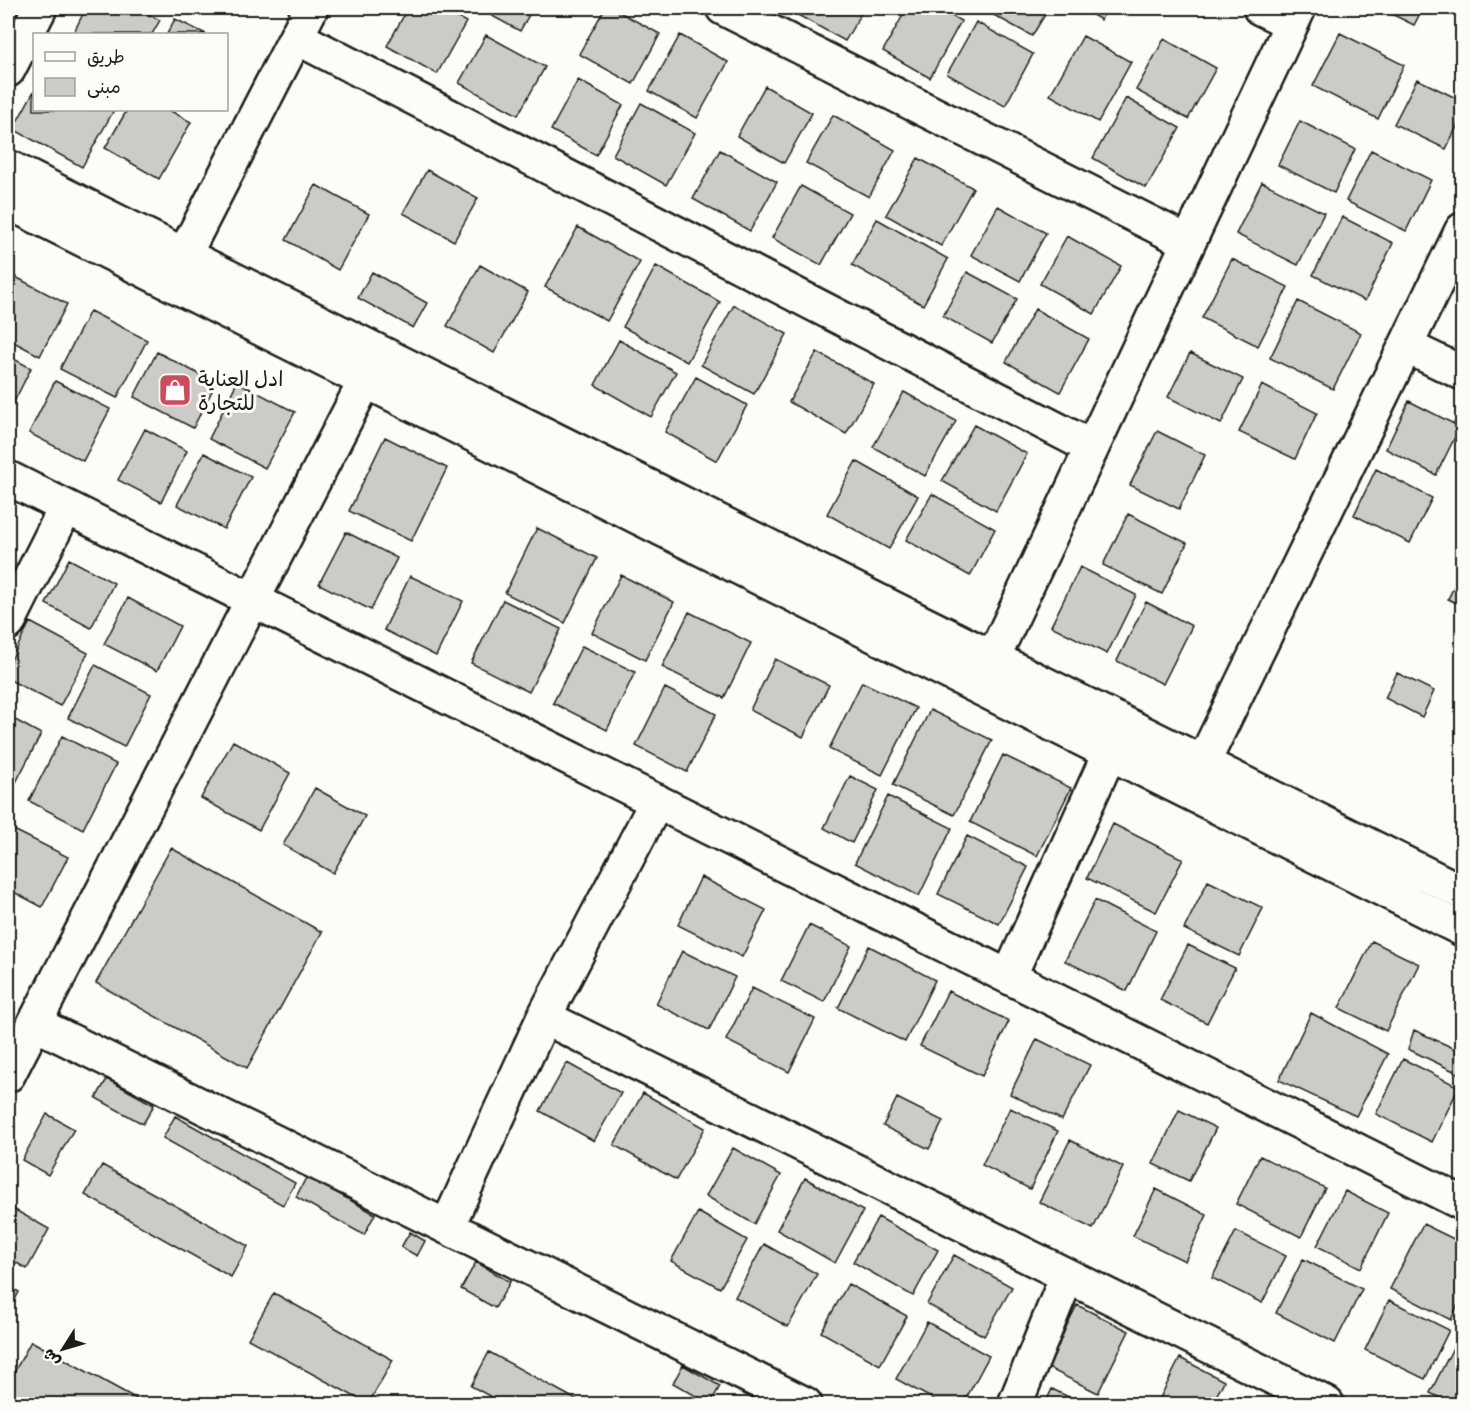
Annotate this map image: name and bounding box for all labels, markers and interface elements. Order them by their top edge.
legend [33,33,228,111]
text: طريق [87,46,125,68]
text: مبنى [87,76,121,98]
place label: ادل العناية للتجارة [198,366,283,415]
shop icon: ادل العناية للتجارة [157,372,193,408]
north arrow [33,1319,93,1379]
text: ش [39,1345,64,1370]

